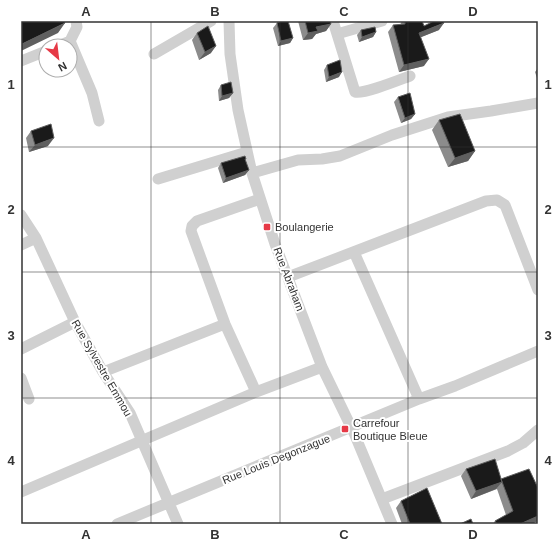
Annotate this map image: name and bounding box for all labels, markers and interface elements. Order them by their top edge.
text: A [81,4,91,19]
text: B [210,4,220,19]
text: C [339,4,349,19]
text: D [468,4,478,19]
north arrow [38,38,78,78]
text: N [56,60,69,74]
text: 1 [7,77,15,92]
text: 1 [544,77,552,92]
text: 2 [7,202,15,217]
text: 2 [544,202,552,217]
place label: Boulangerie [275,221,334,233]
marker: Boulangerie [262,222,272,232]
street label: Rue Abraham [271,245,307,313]
street label: Rue Sylvestre Emmou [69,318,135,418]
text: 3 [7,328,15,343]
text: 3 [544,328,552,343]
place label: Carrefour Boutique Bleue [353,417,428,442]
marker: Carrefour Boutique Bleue [340,424,350,434]
street label: Rue Louis Degonzague [220,432,332,486]
text: 4 [7,453,15,468]
text: 4 [544,453,552,468]
text: A [81,527,91,542]
text: B [210,527,220,542]
text: C [339,527,349,542]
text: D [468,527,478,542]

